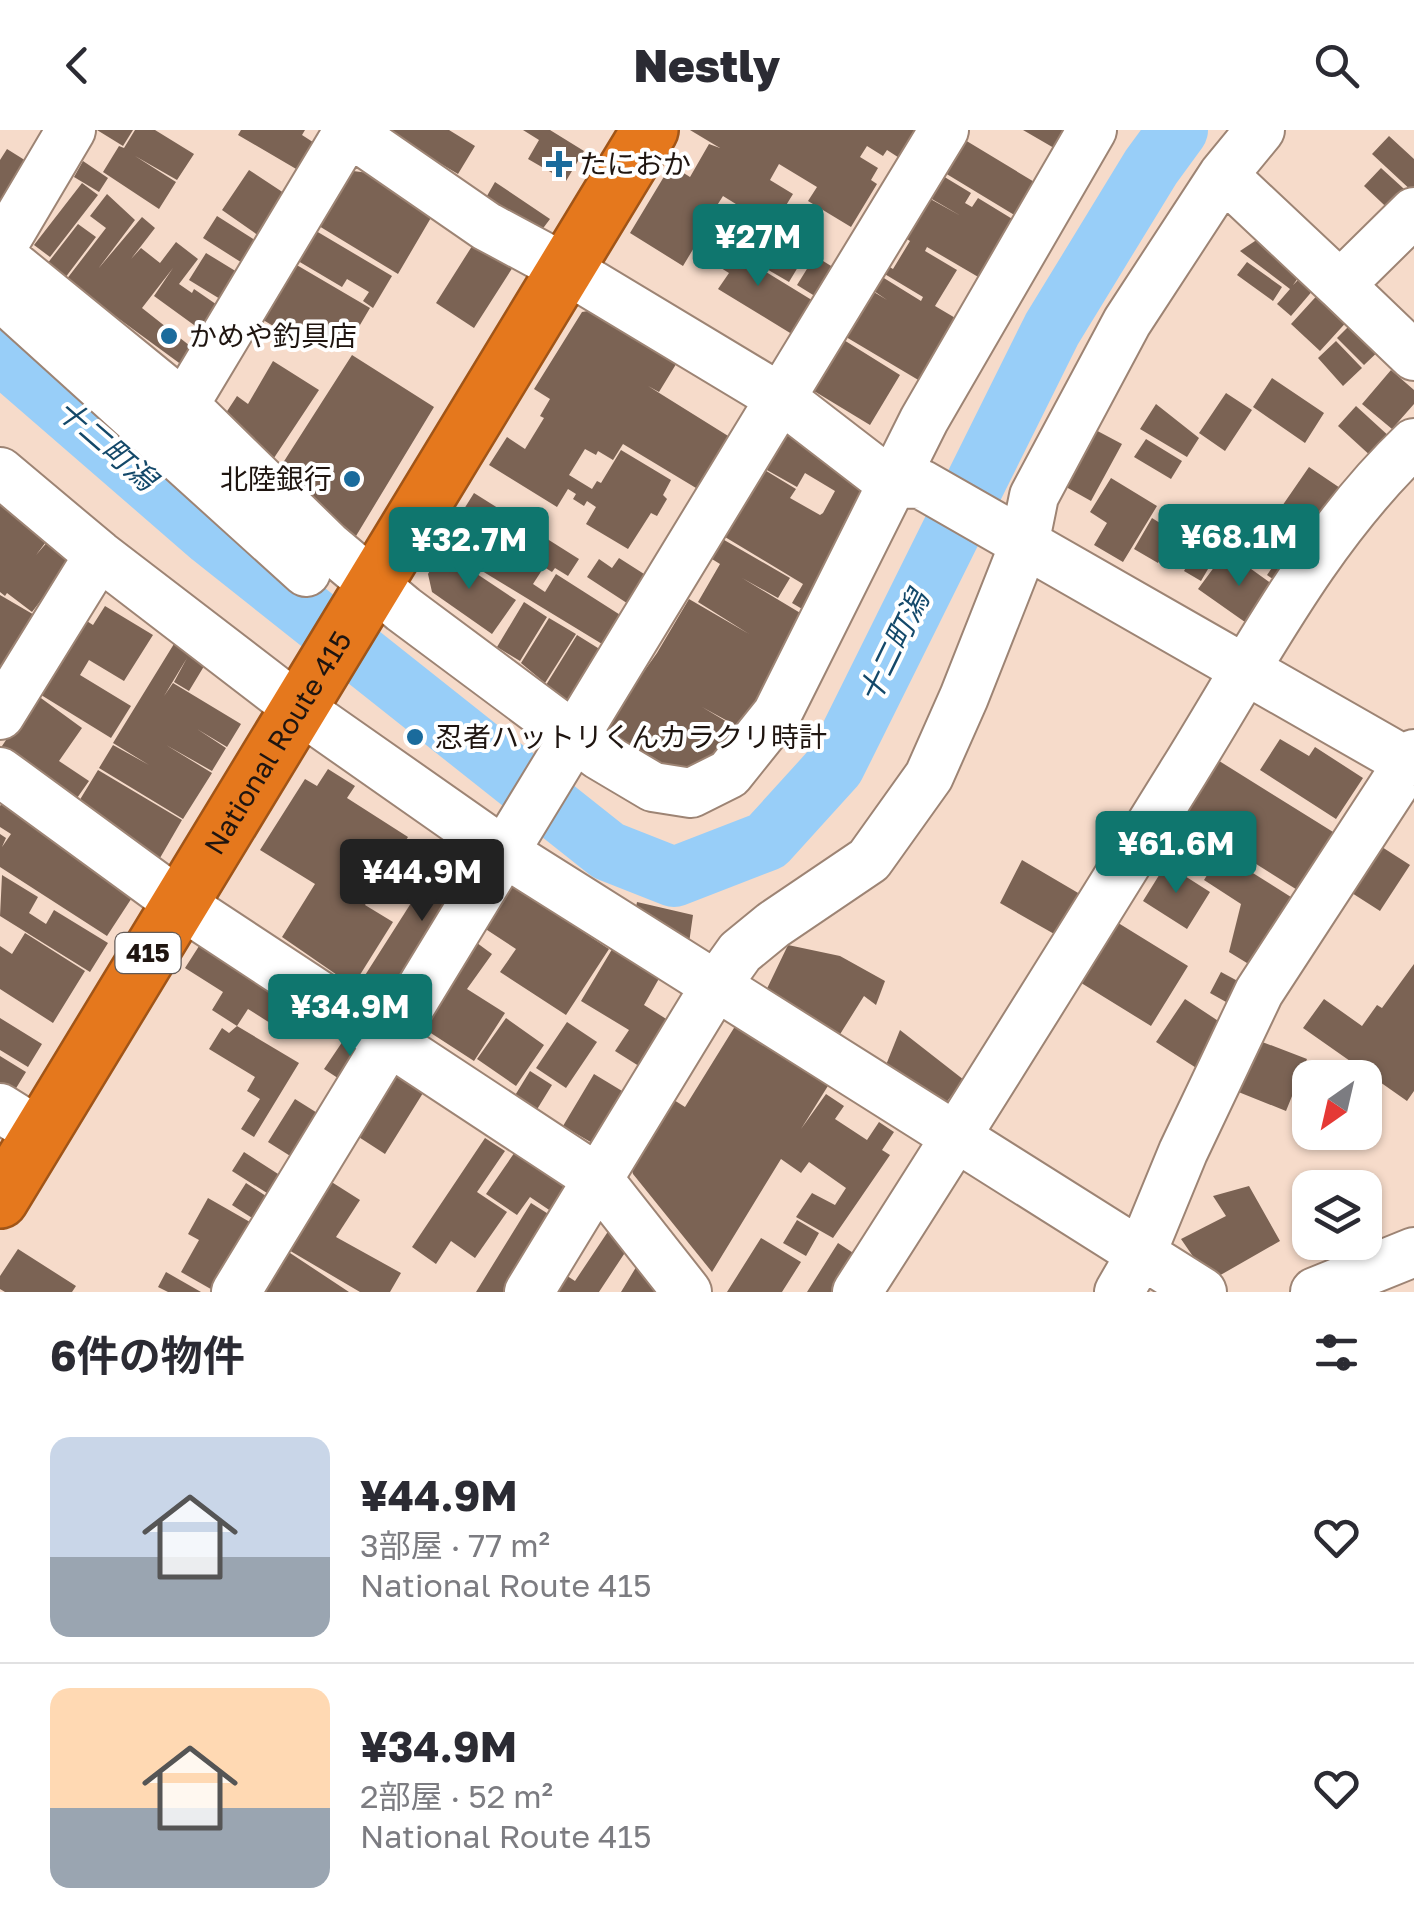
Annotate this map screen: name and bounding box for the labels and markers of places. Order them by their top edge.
place label: たにおか [579,147,691,180]
marker: たにおか [548,153,570,175]
pin: ¥27M [699,204,817,289]
place label: かめや釣具店 [189,319,357,352]
marker: かめや釣具店 [158,325,180,347]
place label: 北陸銀行 [220,462,332,495]
marker: 北陸銀行 [341,468,363,490]
pin: ¥68.1M [1158,504,1320,589]
pin: ¥32.7M [388,507,550,592]
place label: 忍者ハットリくんカラクリ時計 [435,720,827,753]
marker: 忍者ハットリくんカラクリ時計 [404,726,426,748]
pin: ¥61.6M [1095,811,1257,896]
pin: ¥44.9M [341,839,503,924]
pin: ¥34.9M [269,974,431,1059]

